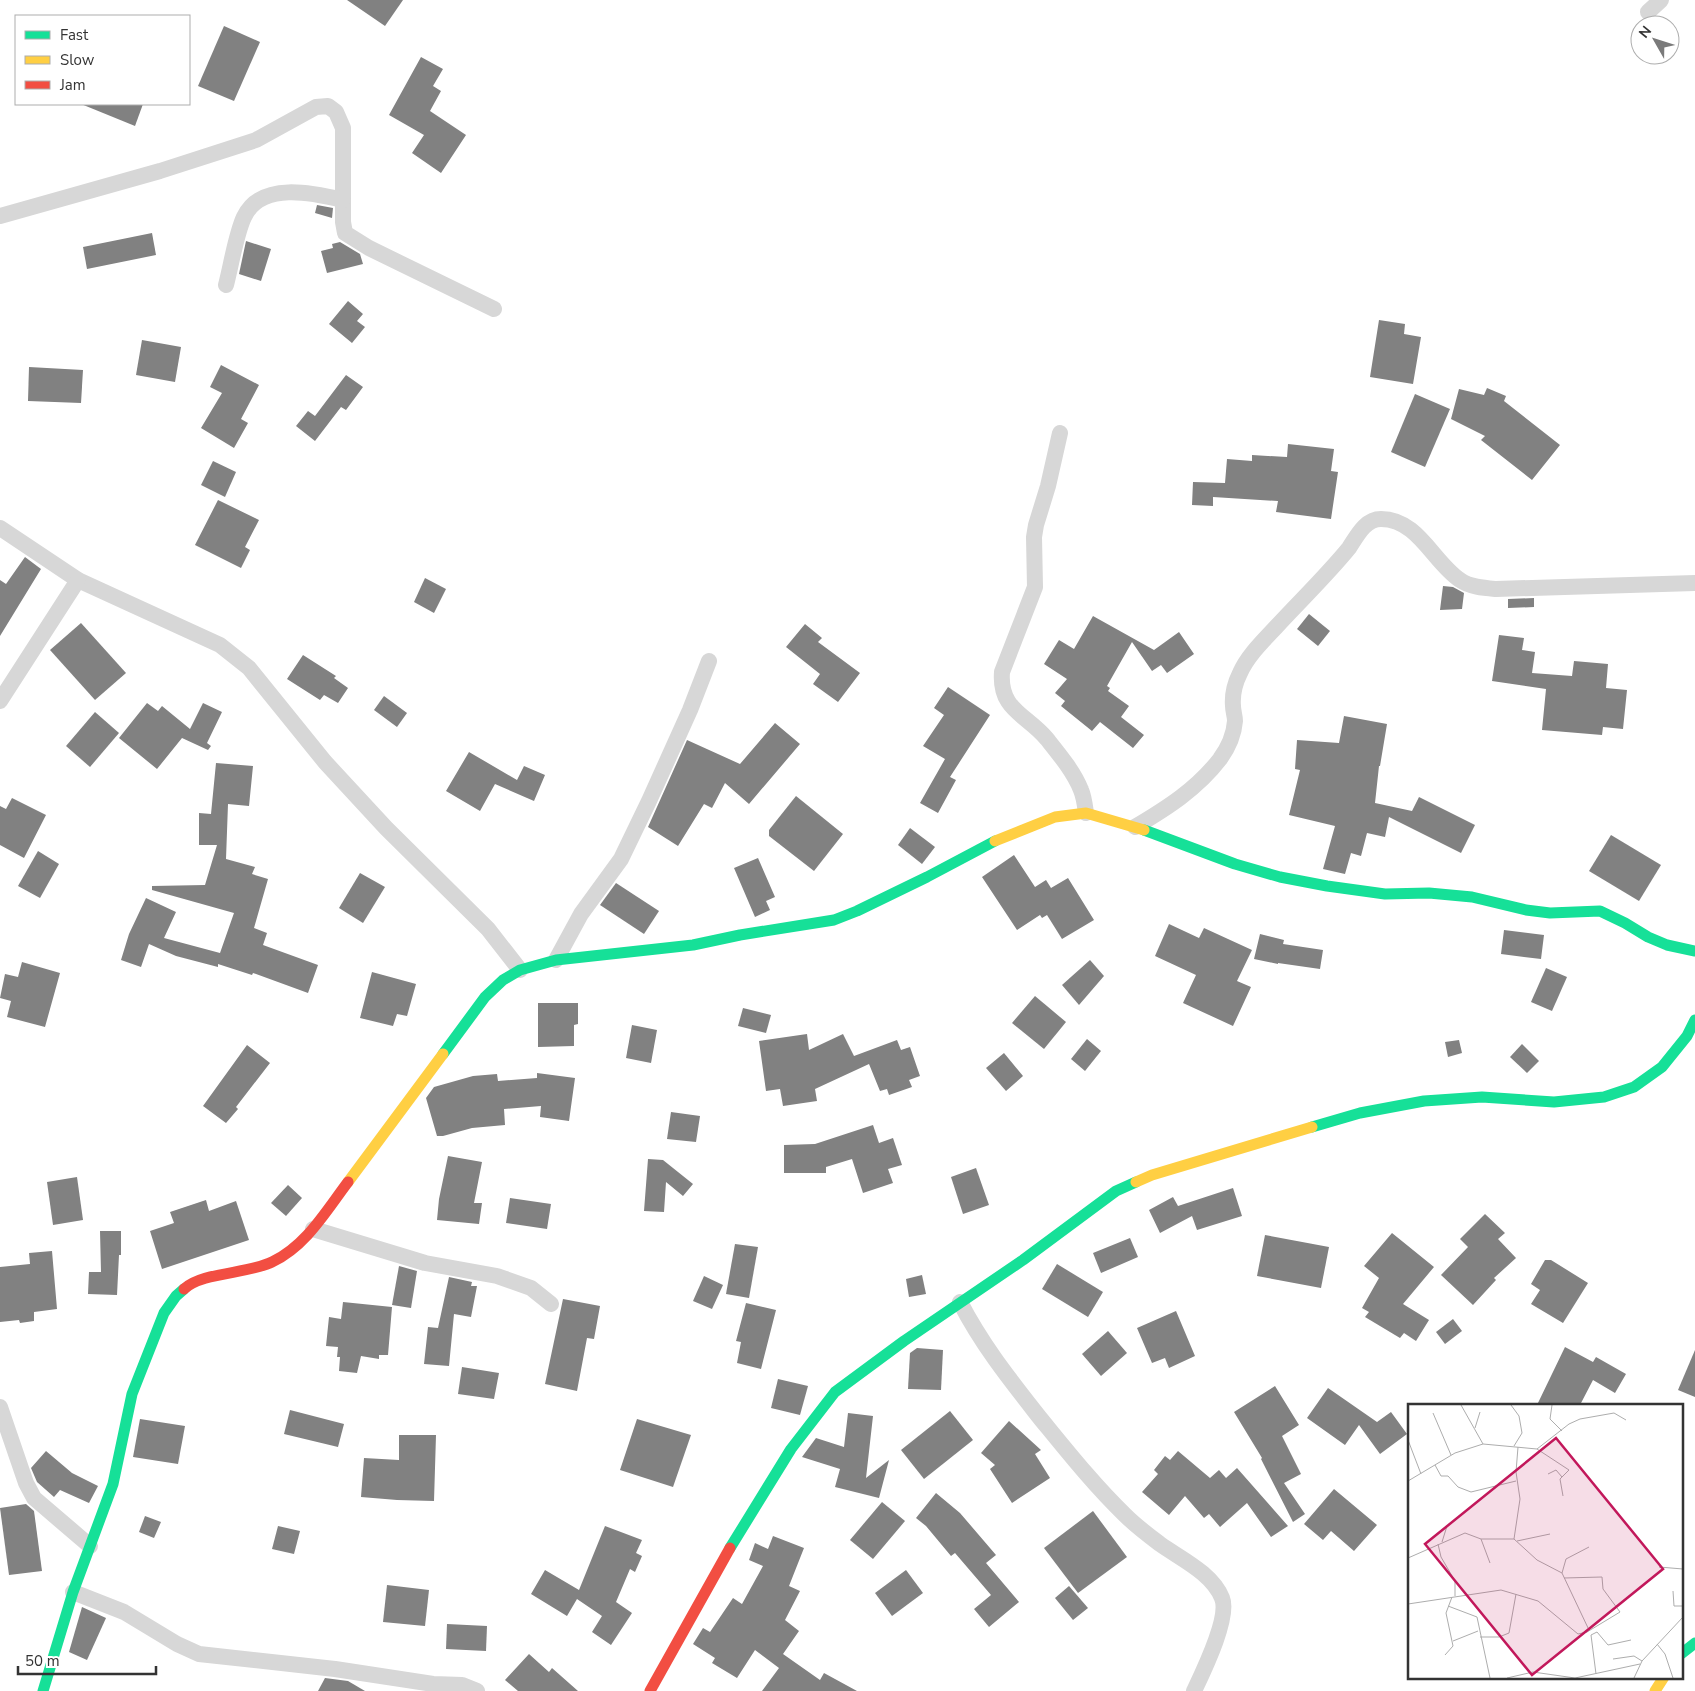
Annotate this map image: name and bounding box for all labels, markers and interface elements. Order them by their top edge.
legend [15,15,190,105]
north arrow [1630,15,1680,65]
text: N [1635,22,1656,42]
text: Fast [60,25,89,45]
text: Slow [60,50,95,70]
text: Jam [59,75,86,95]
inset map [1408,1404,1682,1678]
scale bar [18,1644,155,1676]
text: 50 m [25,1651,60,1671]

